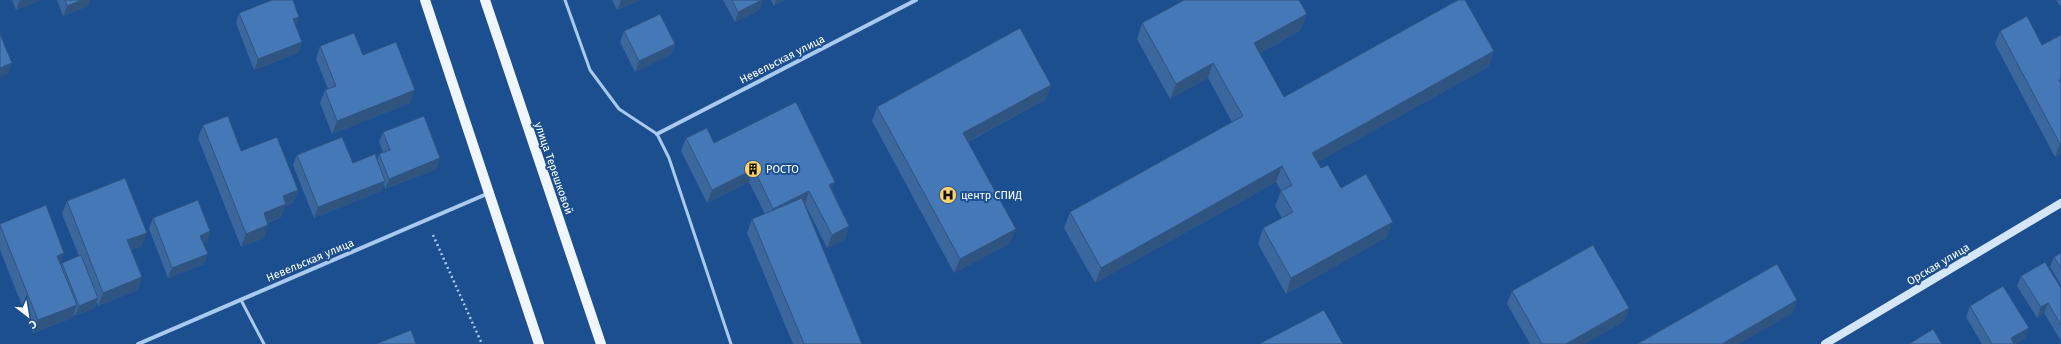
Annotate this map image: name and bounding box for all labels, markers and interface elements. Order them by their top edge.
street label: Невельская улица [737,32,827,87]
street label: улица Терешковой [532,120,575,216]
building icon: РОСТО [743,159,763,179]
place label: РОСТО [766,163,799,176]
hospital icon: центр СПИД [938,185,958,205]
place label: центр СПИД [961,189,1022,202]
street label: Невельская улица [264,236,356,285]
street label: Орская улица [1905,241,1972,288]
north arrow [8,296,48,336]
text: С [26,317,39,332]

